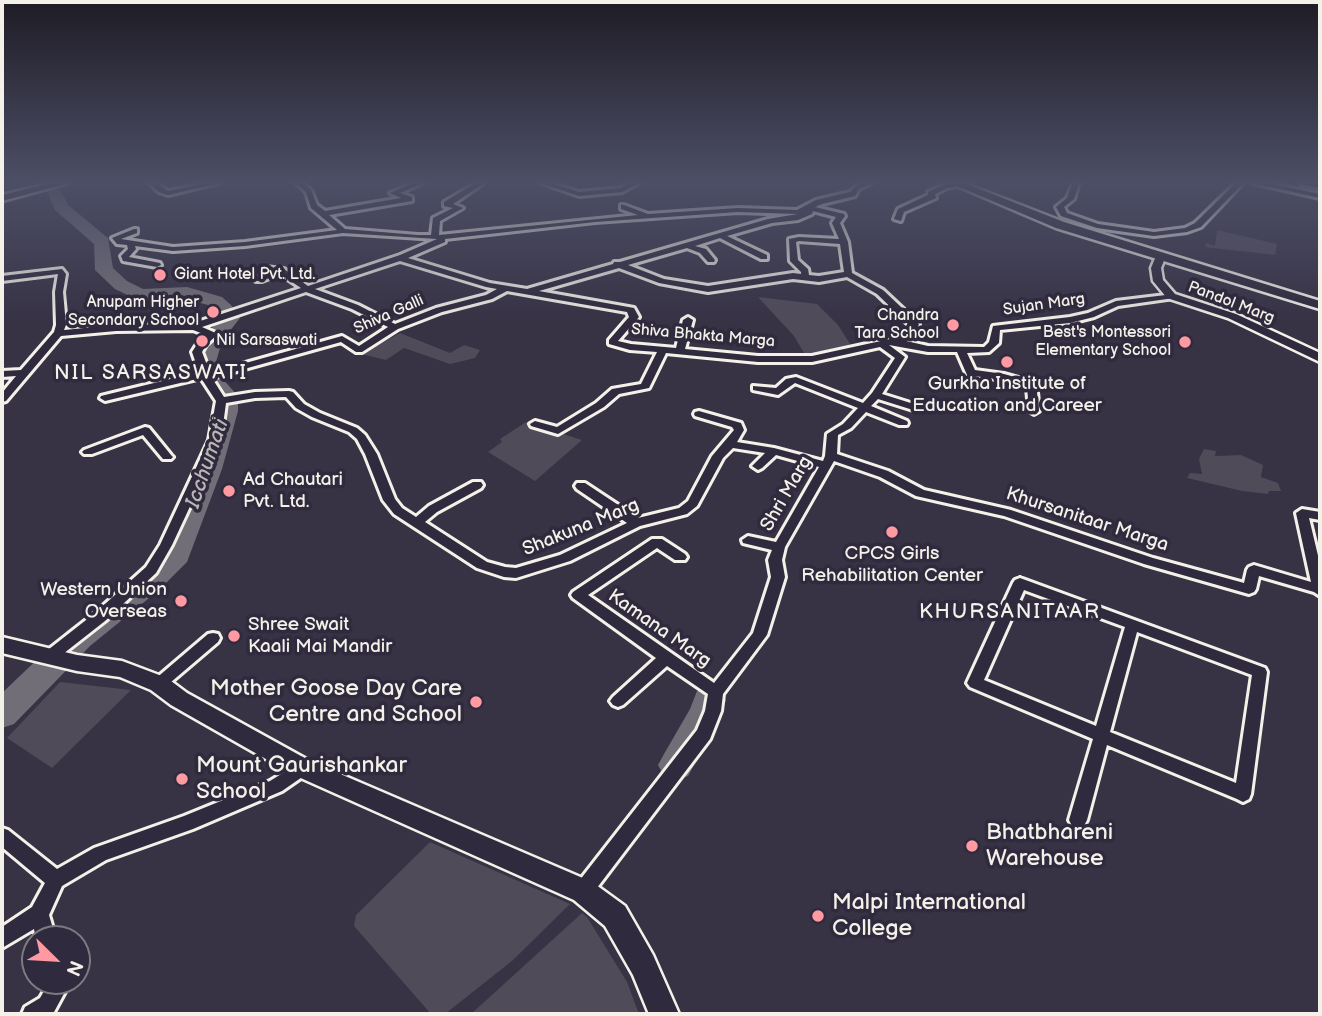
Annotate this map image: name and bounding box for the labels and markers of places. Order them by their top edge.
place label: Giant Hotel Pvt. Ltd. [174,265,315,285]
marker: Giant Hotel Pvt. Ltd. [152,267,168,283]
place label: Anupam Higher Secondary School [68,293,199,331]
marker: Anupam Higher Secondary School [205,304,221,320]
place label: Chandra Tara School [854,306,939,344]
marker: Chandra Tara School [945,317,961,333]
place label: Best's Montessori Elementary School [1035,323,1171,361]
place label: Nil Sarsaswati [216,331,317,351]
marker: Nil Sarsaswati [194,333,210,349]
marker: Best's Montessori Elementary School [1177,334,1193,350]
marker: Gurkha Institute of Education and Career [999,354,1015,370]
place label: Gurkha Institute of Education and Career [912,373,1102,417]
place label: Ad Chautari Pvt. Ltd. [243,469,343,513]
marker: Ad Chautari Pvt. Ltd. [221,483,237,499]
marker: CPCS Girls Rehabilitation Center [884,524,900,540]
place label: CPCS Girls Rehabilitation Center [801,543,983,587]
place label: Western Union Overseas [40,579,167,623]
marker: Western Union Overseas [173,593,189,609]
place label: Shree Swait Kaali Mai Mandir [248,614,392,658]
marker: Shree Swait Kaali Mai Mandir [226,628,242,644]
place label: Mother Goose Day Care Centre and School [210,675,462,729]
marker: Mother Goose Day Care Centre and School [468,694,484,710]
place label: Mount Gaurishankar School [196,752,407,806]
marker: Mount Gaurishankar School [174,771,190,787]
place label: Bhatbhareni Warehouse [986,819,1113,873]
marker: Bhatbhareni Warehouse [964,838,980,854]
place label: Malpi International College [832,889,1026,943]
marker: Malpi International College [810,908,826,924]

